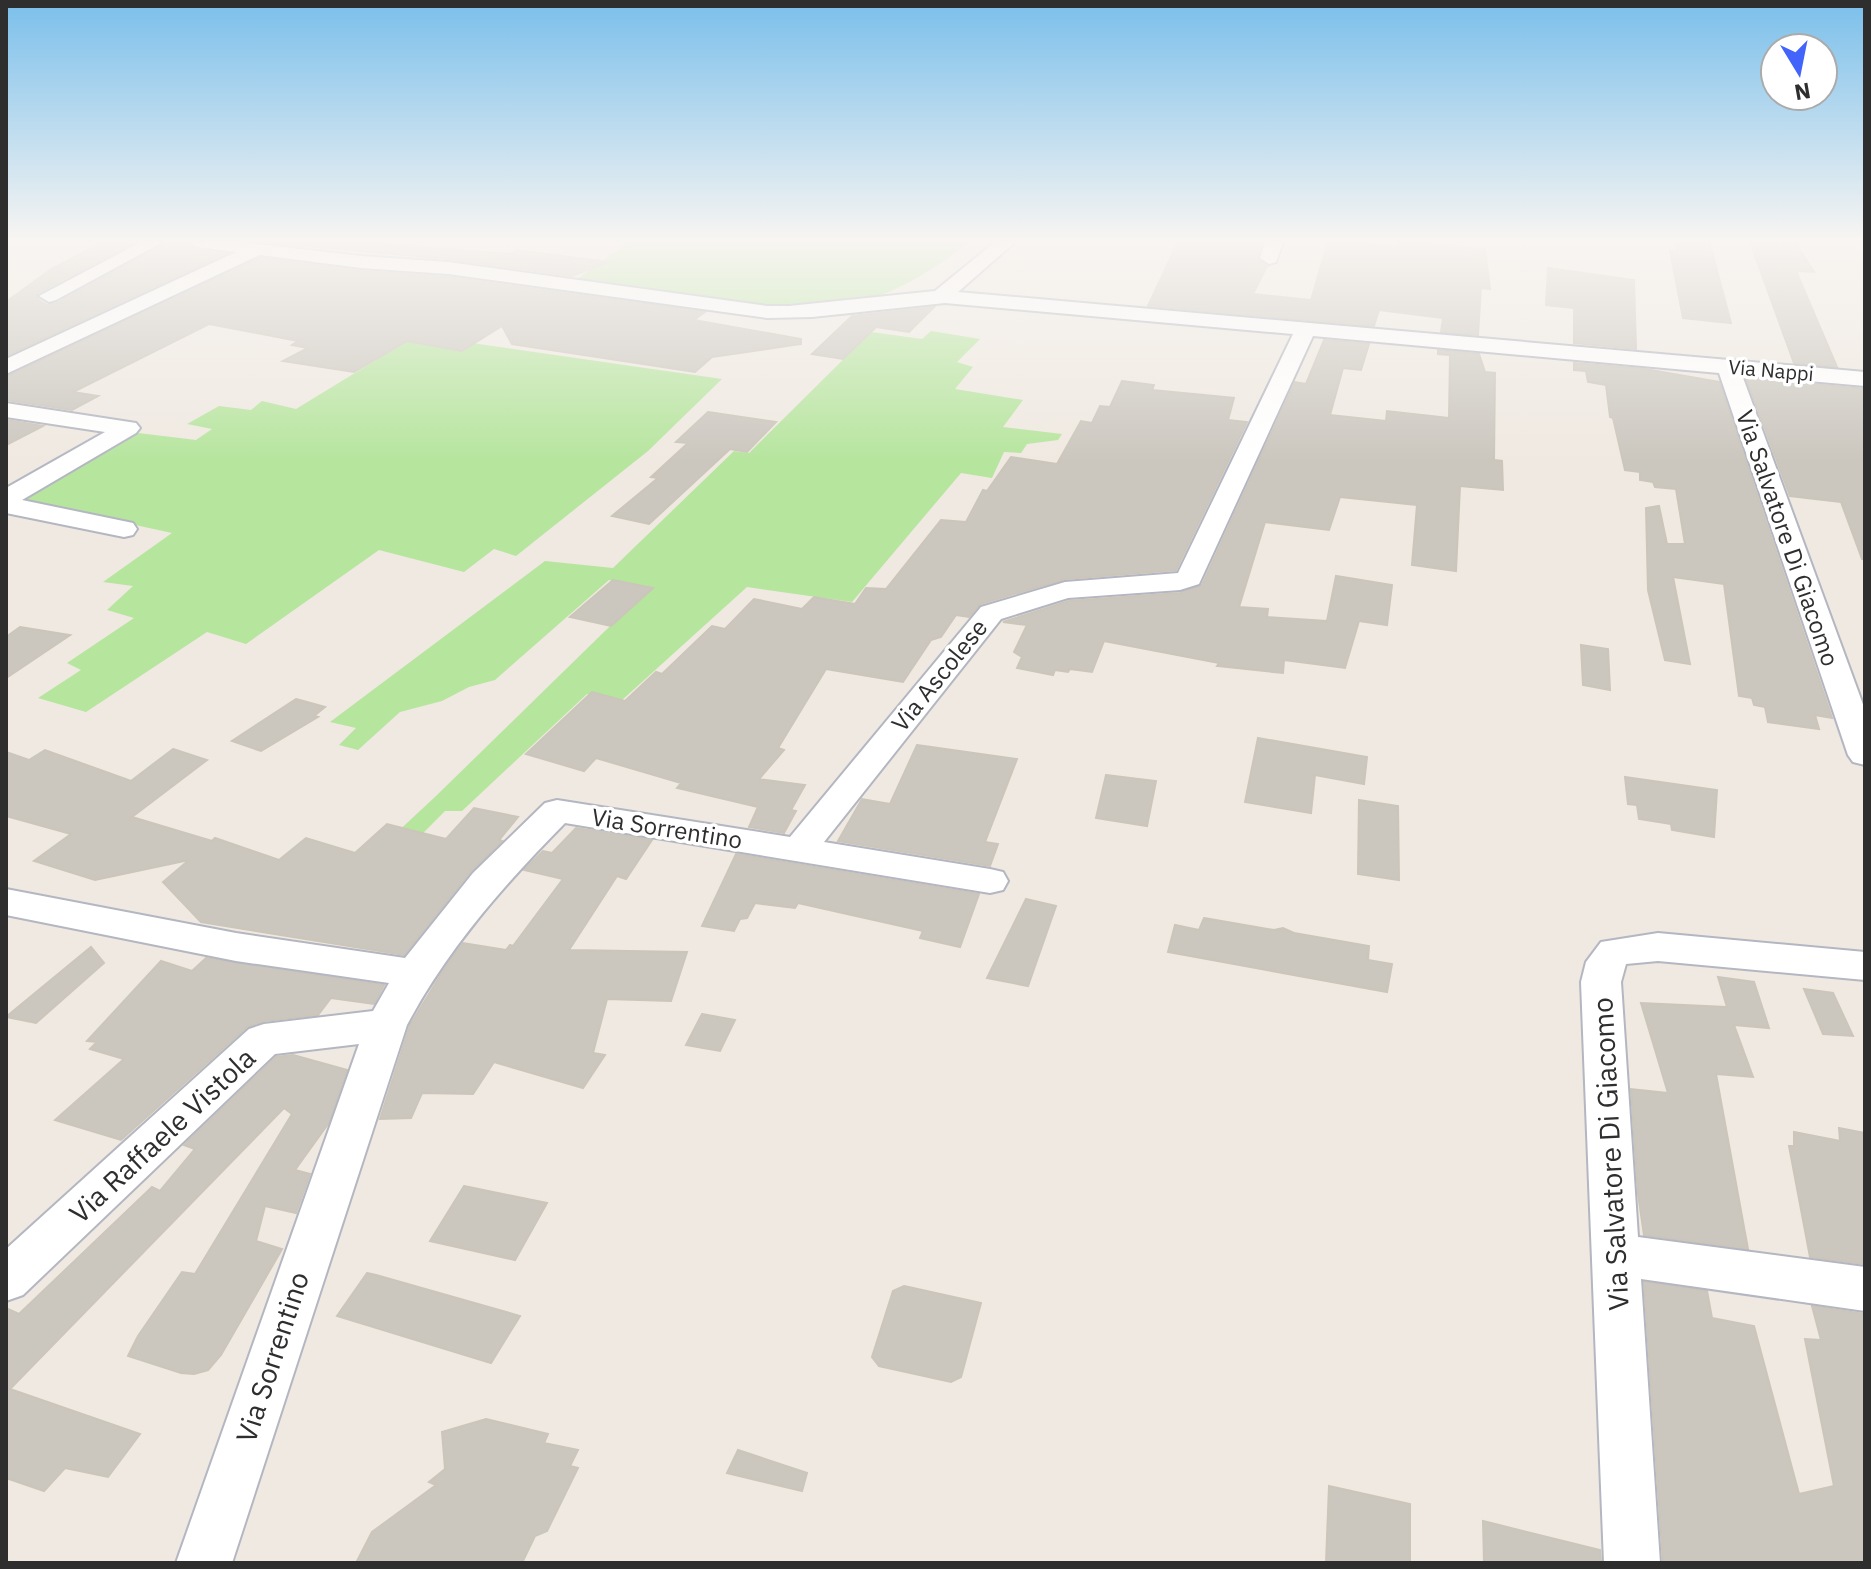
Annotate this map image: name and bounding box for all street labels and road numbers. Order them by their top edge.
street label: Via Nappi [1727,353,1815,387]
street label: Via Salvatore Di Giacomo [1729,406,1847,670]
street label: Via Ascolese [884,612,994,738]
street label: Via Sorrentino [589,800,745,856]
street label: Via Salvatore Di Giacomo [1583,996,1637,1312]
street label: Via Raffaele Vistola [61,1039,263,1231]
street label: Via Sorrentino [227,1267,317,1447]

